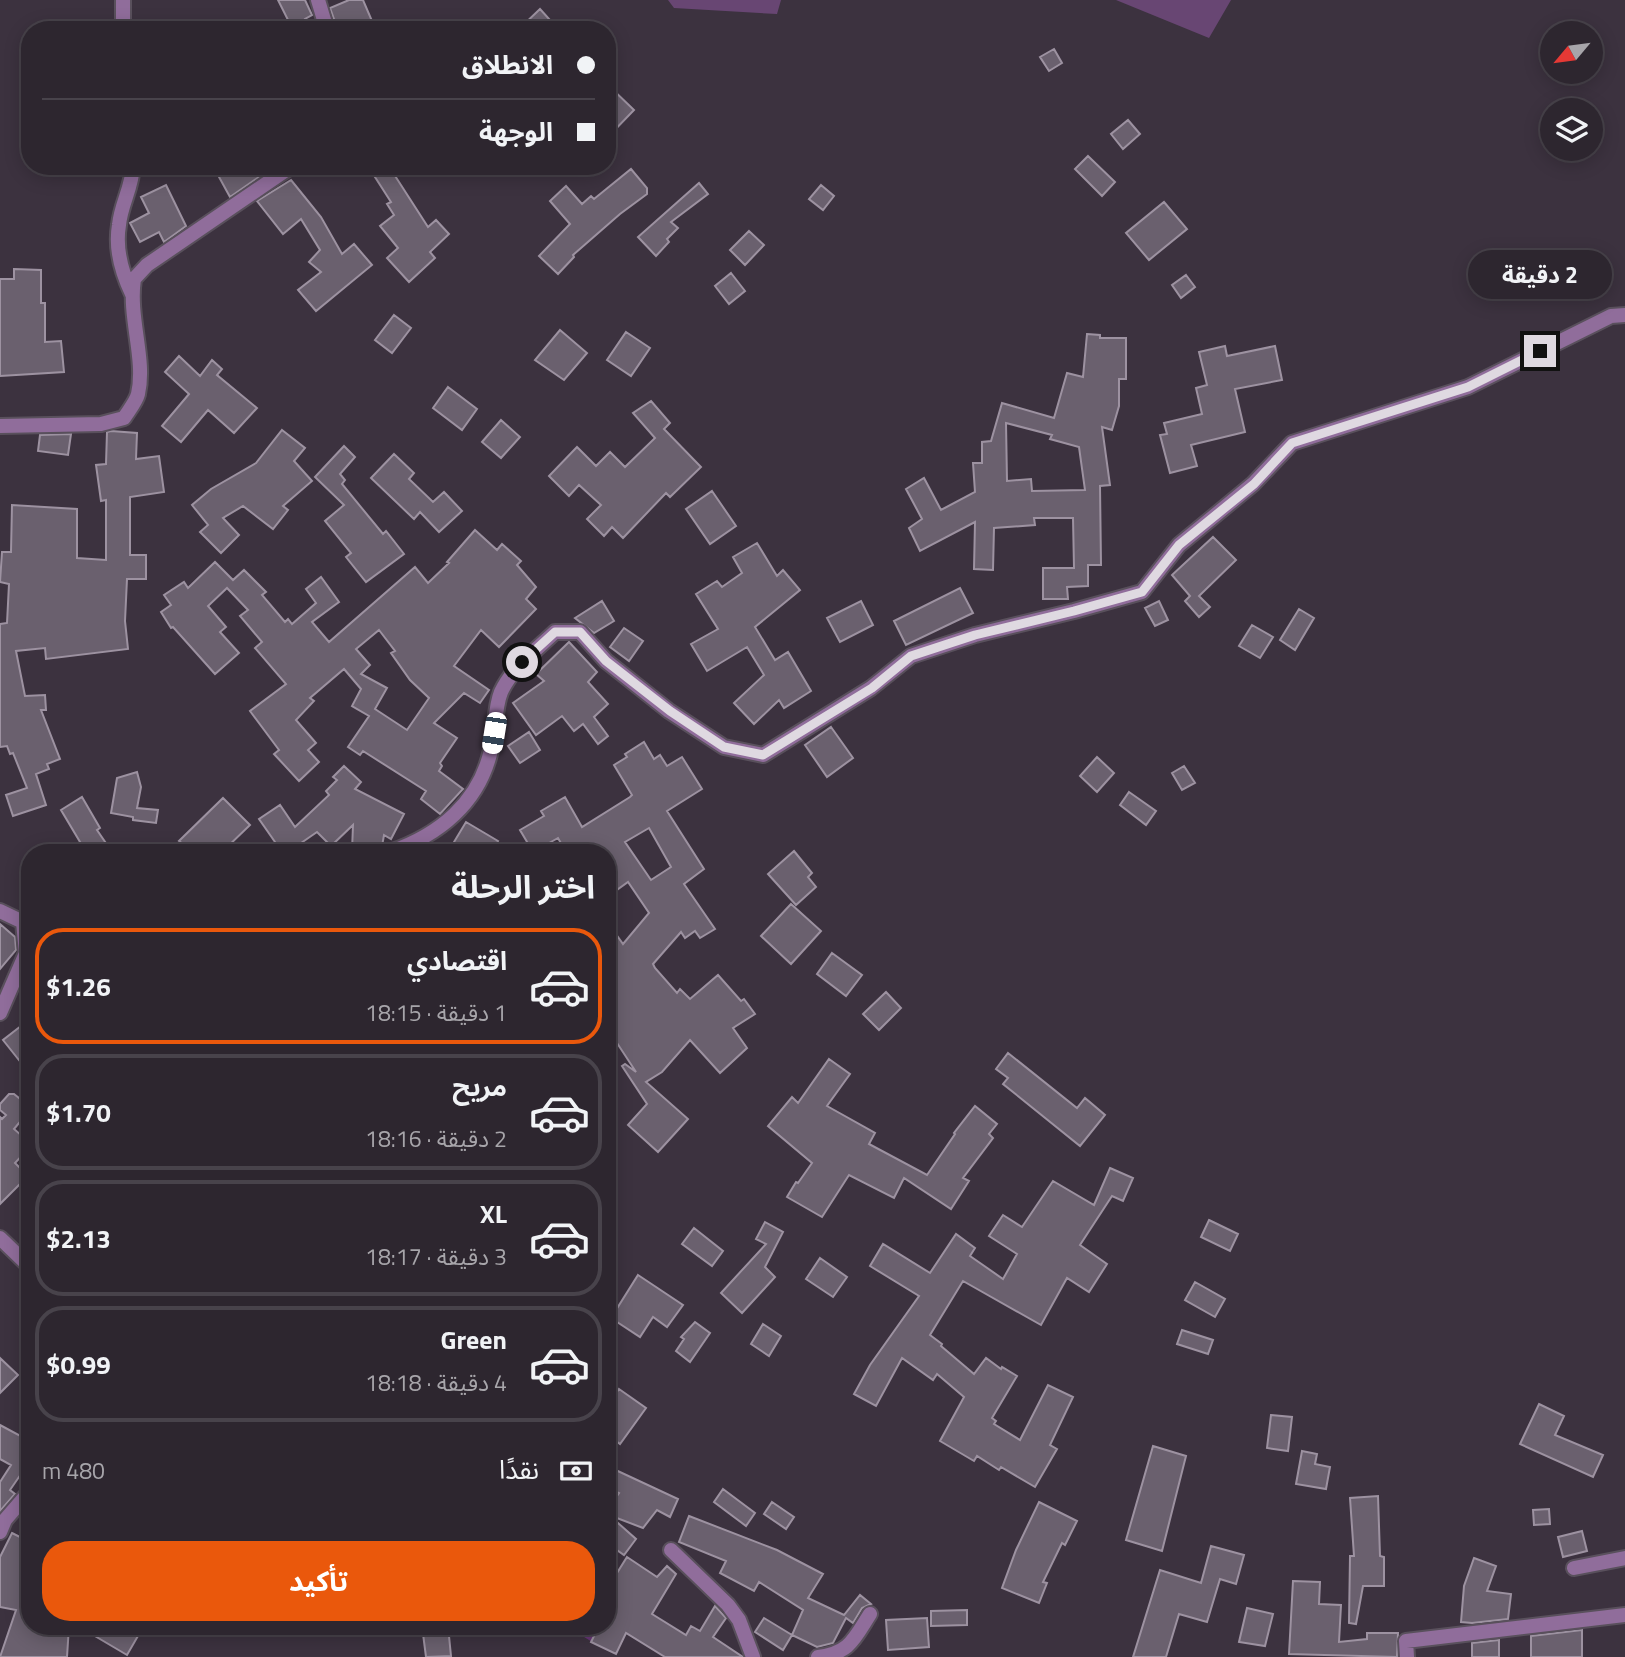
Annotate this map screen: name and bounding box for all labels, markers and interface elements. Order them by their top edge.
north arrow [1540,21,1603,84]
map controls [1540,21,1603,161]
text: الانطلاق [462,45,553,84]
button: layers [1540,98,1603,161]
text: الوجهة [479,112,553,151]
callout: 2 دقيقة [1468,250,1612,298]
text: 2 دقيقة [1502,257,1578,292]
route end [1524,335,1556,367]
route start [506,646,538,678]
car [481,711,508,755]
text: اختر الرحلة [451,862,595,910]
text: اقتصادي [407,941,507,980]
icon: car [528,955,591,1018]
text: $1.26 [46,967,111,1006]
text: 1 دقيقة · 18:15 [365,995,507,1030]
text: مريح [452,1067,507,1106]
icon: car [528,1081,591,1144]
text: $1.70 [46,1093,111,1132]
text: 2 دقيقة · 18:16 [365,1121,507,1156]
text: XL [480,1194,507,1233]
icon: car [528,1207,591,1270]
text: $2.13 [46,1219,111,1258]
text: 3 دقيقة · 18:17 [365,1239,507,1274]
text: Green [441,1320,507,1359]
icon: car [528,1333,591,1396]
text: $0.99 [46,1345,111,1384]
text: 4 دقيقة · 18:18 [365,1365,507,1400]
text: نقدًا [499,1450,539,1489]
icon: cash [557,1452,595,1490]
text: 480 m [42,1453,105,1488]
button: تأكيد [42,1541,595,1621]

